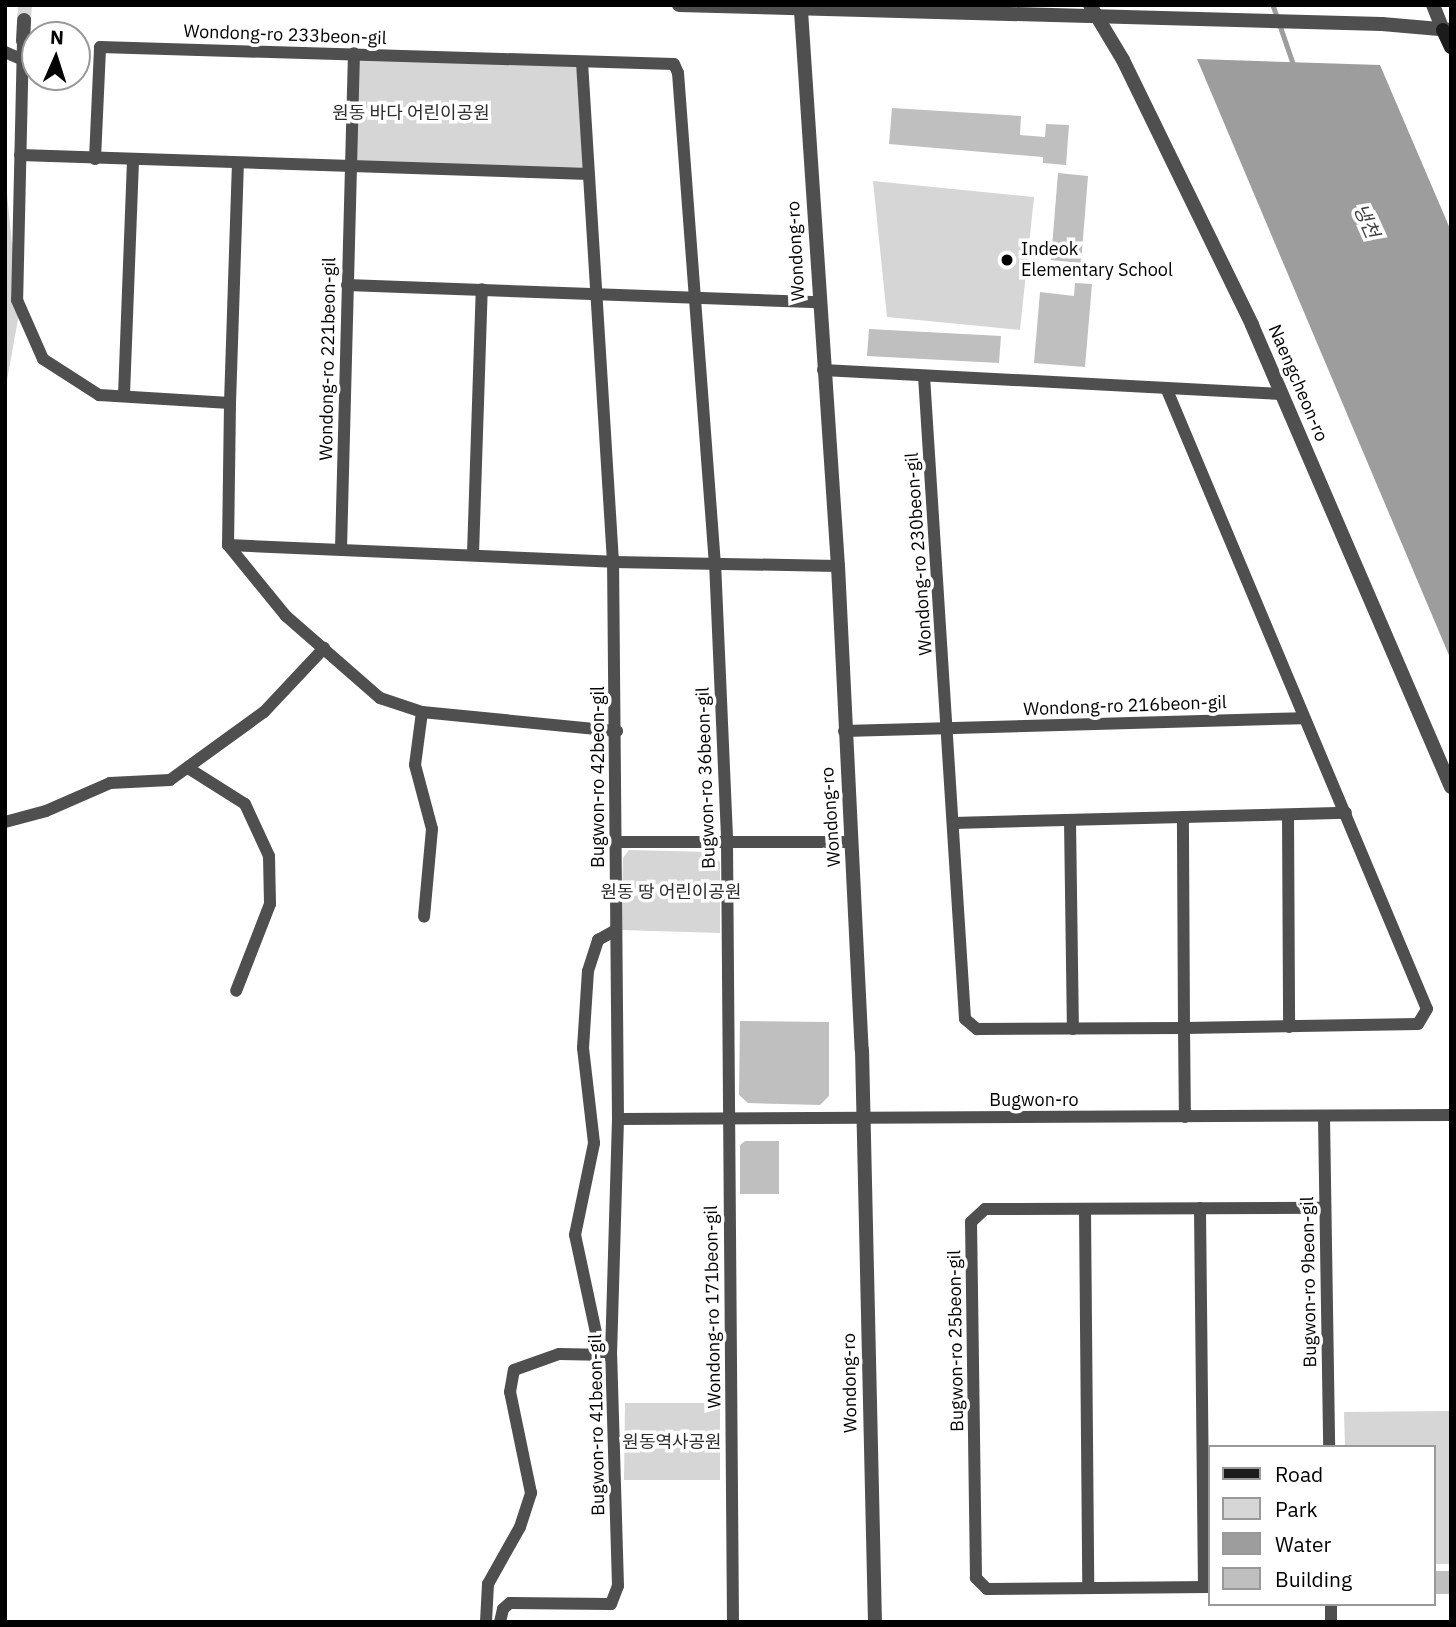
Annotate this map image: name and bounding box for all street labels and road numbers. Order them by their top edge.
street label: Wondong-ro 233beon-gil [183,21,387,49]
street label: Wondong-ro [783,200,809,302]
street label: Wondong-ro 221beon-gil [315,257,341,461]
street label: Naengcheon-ro [1264,321,1332,445]
street label: Wondong-ro 230beon-gil [901,452,937,656]
street label: Bugwon-ro 42beon-gil [587,686,609,868]
street label: Bugwon-ro 36beon-gil [692,687,720,869]
street label: Wondong-ro 216beon-gil [1023,692,1227,720]
street label: Wondong-ro [817,766,845,868]
street label: Bugwon-ro [989,1089,1079,1111]
street label: Bugwon-ro 9beon-gil [1297,1196,1321,1368]
street label: Wondong-ro 171beon-gil [700,1205,726,1409]
street label: Bugwon-ro 25beon-gil [944,1250,968,1432]
street label: Wondong-ro [838,1333,862,1433]
street label: Bugwon-ro 41beon-gil [585,1334,609,1516]

